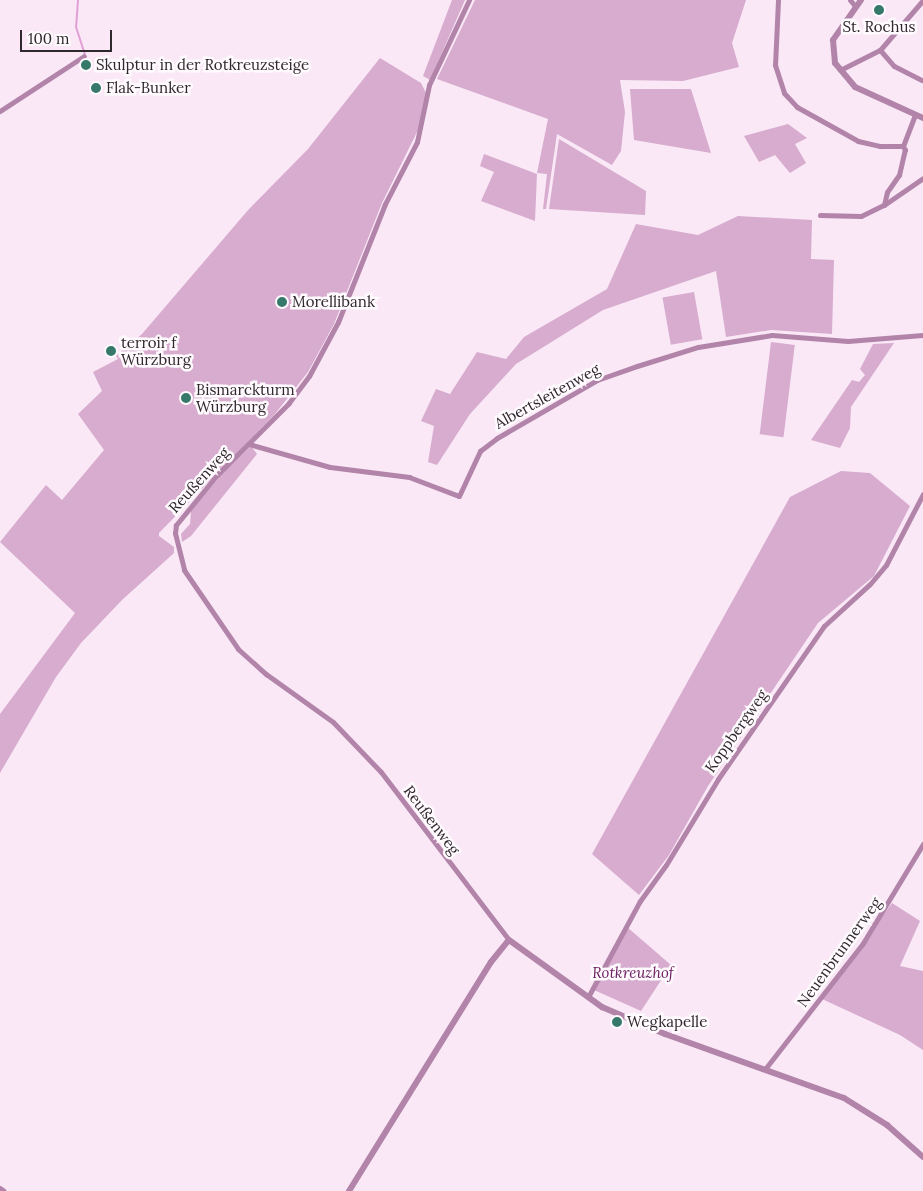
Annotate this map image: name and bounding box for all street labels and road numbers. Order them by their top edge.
street label: Albertsleitenweg [491,360,603,432]
street label: Reußenweg [165,444,233,516]
street label: Koppbergweg [701,686,771,776]
street label: Reußenweg [400,782,464,858]
street label: Neuenbrunnerweg [793,894,885,1010]

